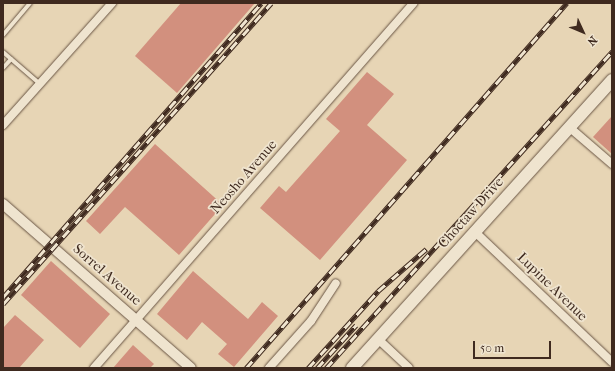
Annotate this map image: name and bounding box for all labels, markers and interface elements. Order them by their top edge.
north arrow [563,12,603,52]
text: N [584,33,600,48]
street label: Neosho Avenue [207,137,281,217]
street label: Choctaw Drive [435,174,507,252]
street label: Sorrel Avenue [69,241,145,309]
street label: Lupine Avenue [513,249,591,325]
scale bar [475,333,553,359]
text: 50 m [480,341,504,355]

